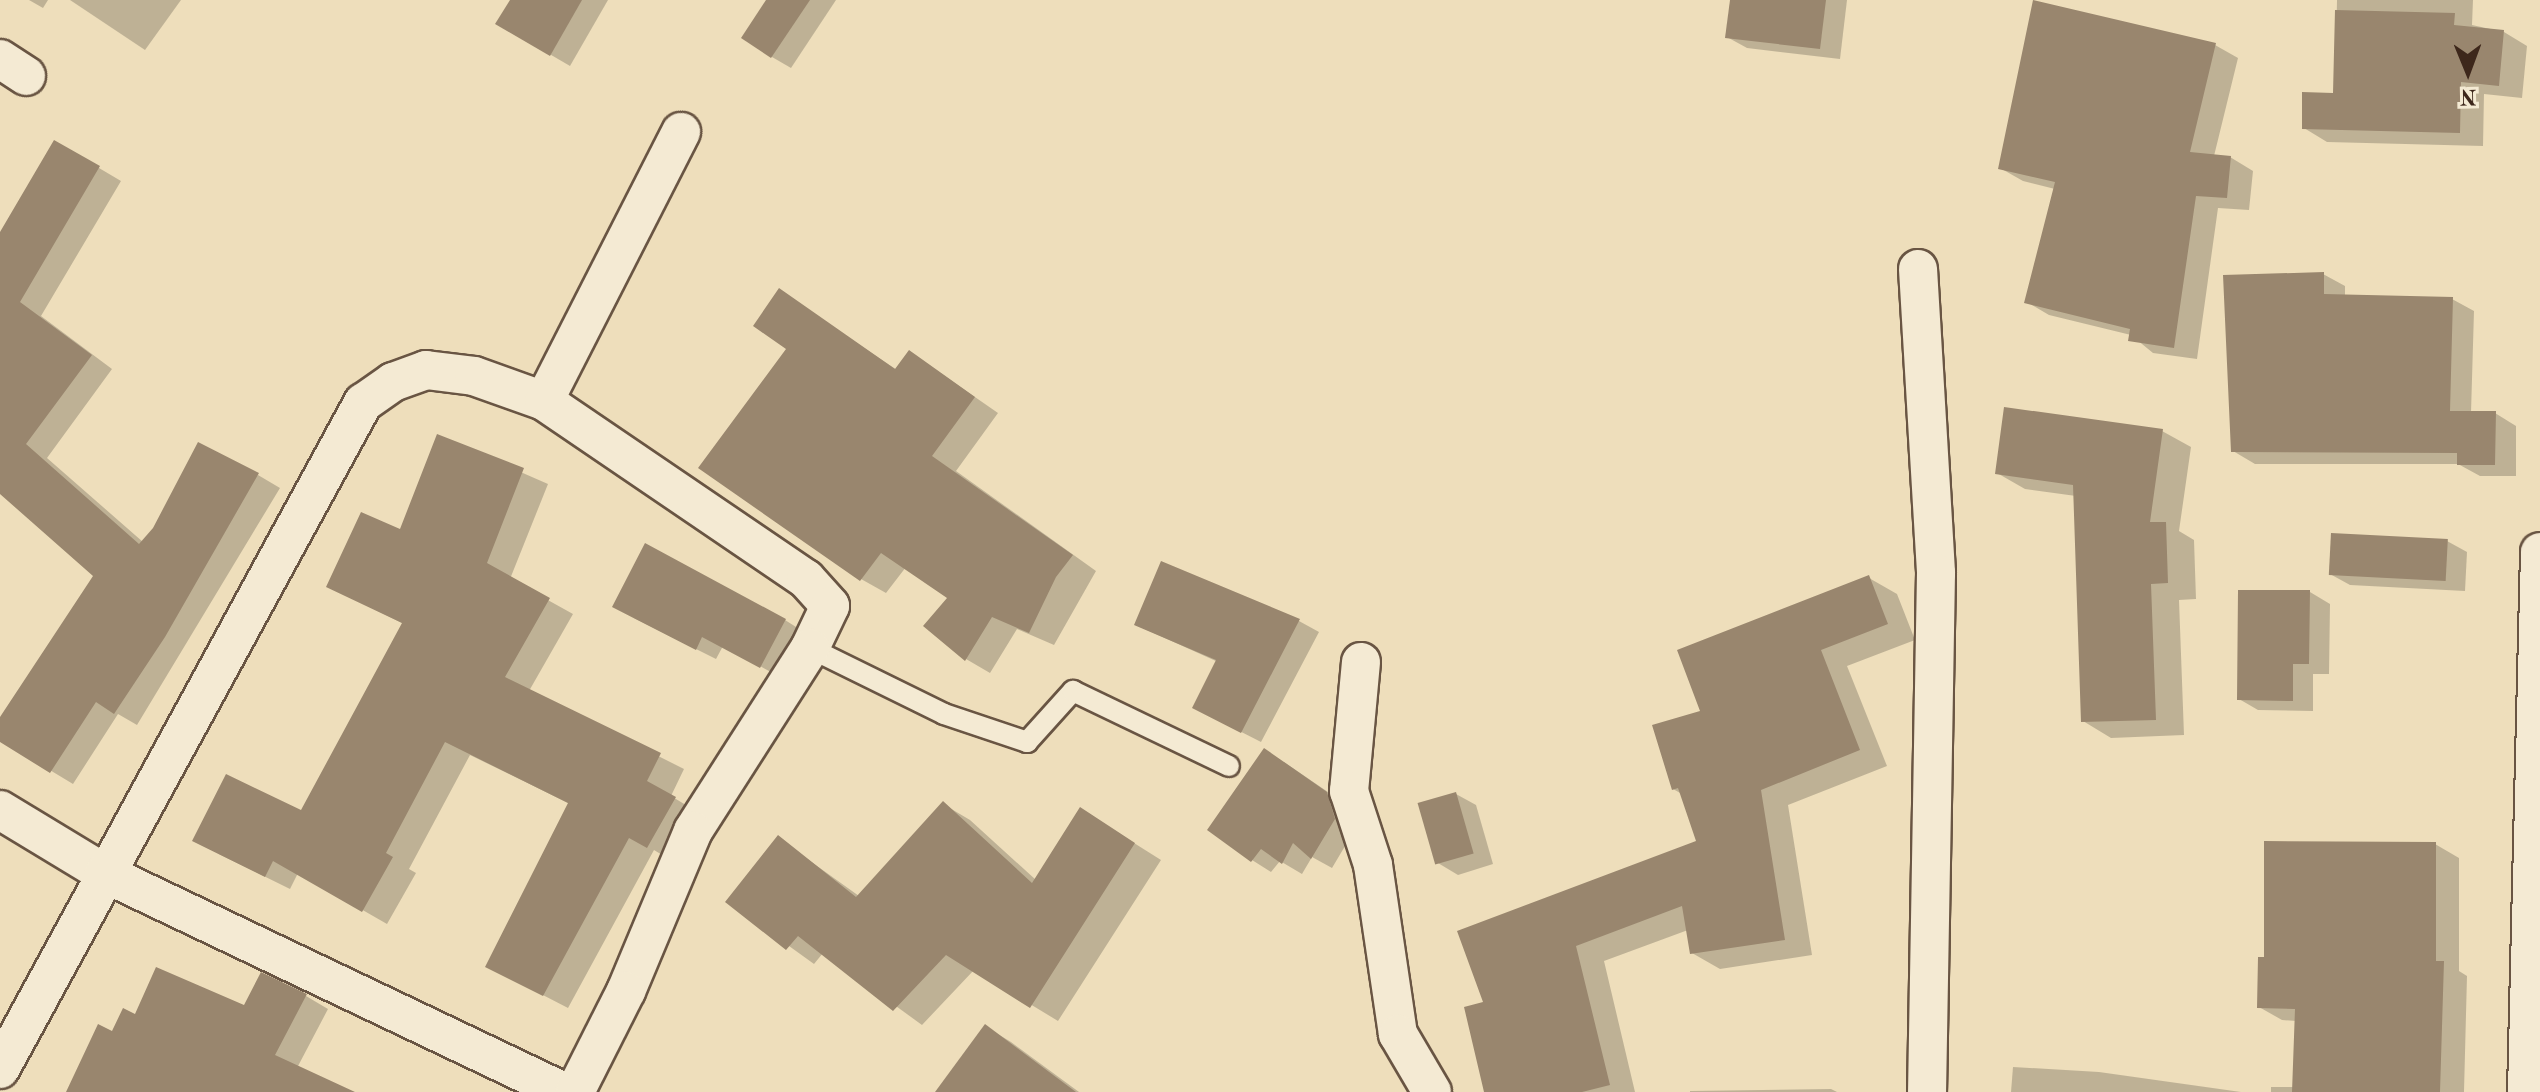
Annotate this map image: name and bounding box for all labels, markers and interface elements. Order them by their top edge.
north arrow [2428,32,2508,112]
text: N [2460,85,2477,107]

